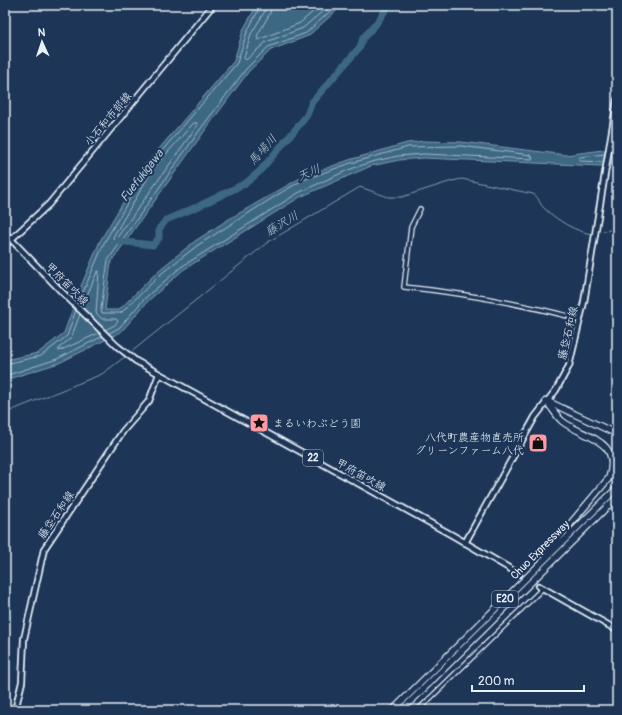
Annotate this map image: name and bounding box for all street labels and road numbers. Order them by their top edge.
street label: 小石和市部線 [82,90,134,148]
street label: 甲府笛吹線 [43,260,91,308]
street label: 藤垈石和線 [555,305,581,361]
road number: 22 [303,450,323,466]
street label: 甲府笛吹線 [334,456,388,494]
street label: 藤垈石和線 [35,489,77,541]
street label: Chuo Expressway [508,518,572,582]
road number: E20 [492,591,518,607]

